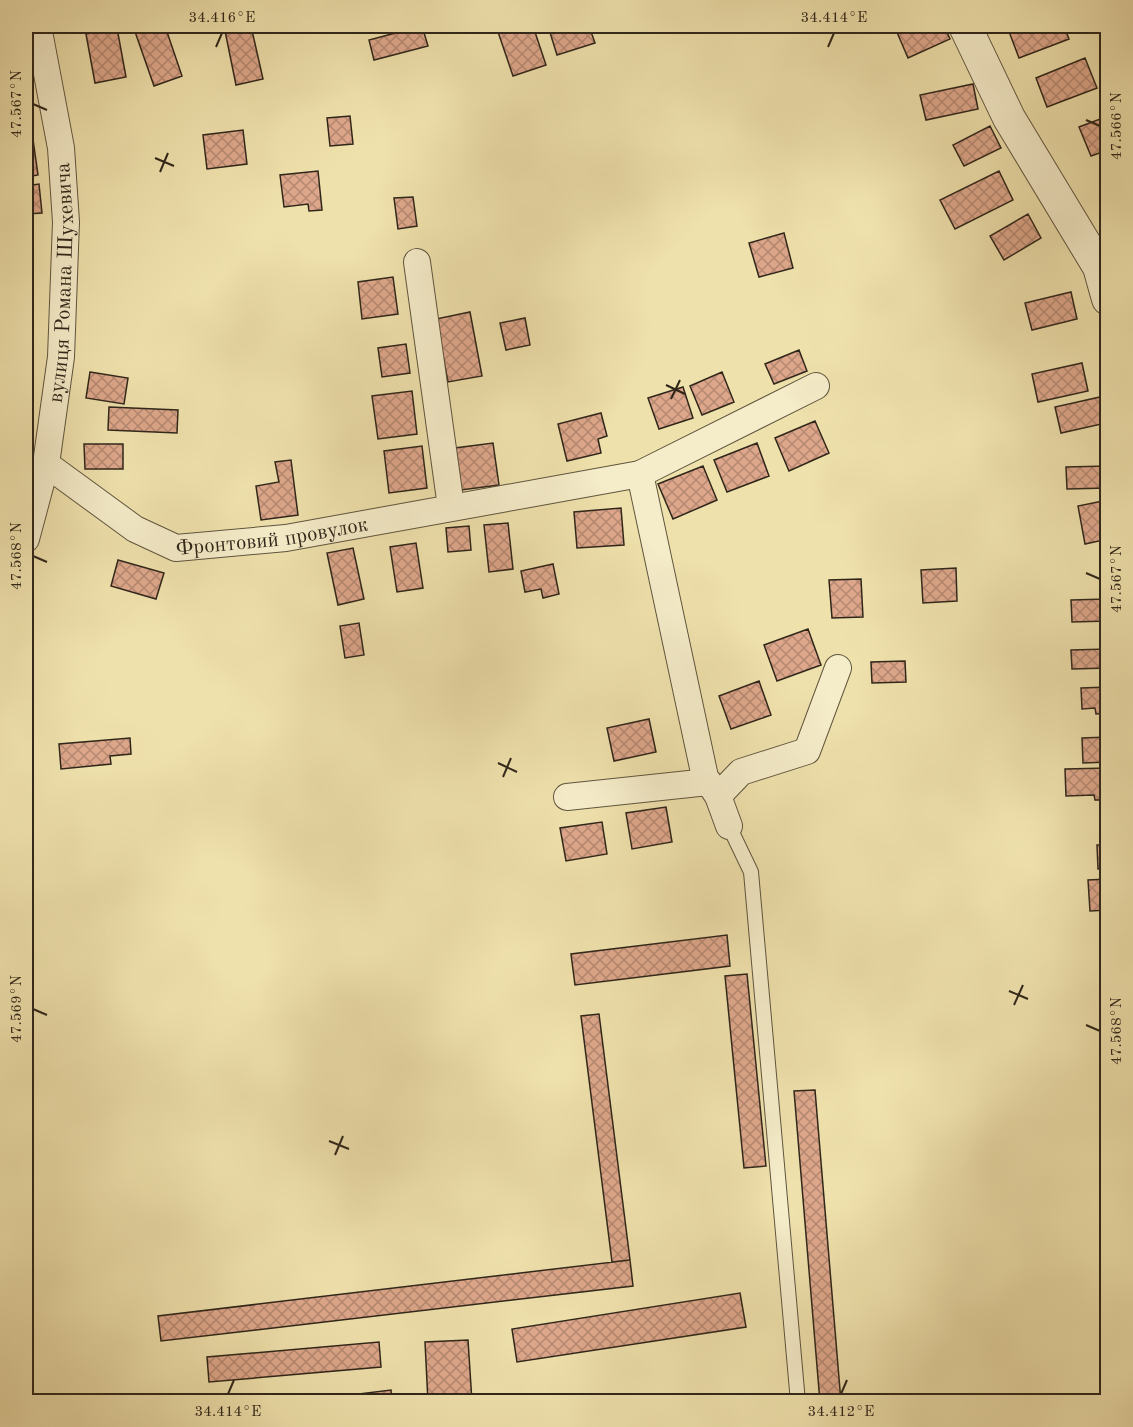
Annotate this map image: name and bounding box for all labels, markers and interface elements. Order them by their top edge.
text: 34.416°E [189,11,255,26]
text: 34.414°E [801,11,867,26]
text: 47.567°N [10,70,25,138]
text: 47.566°N [1110,92,1125,160]
street label: вулиця Романа Шухевича [46,162,78,404]
street label: Фронтовий провулок [175,514,370,560]
text: 47.568°N [10,522,25,590]
text: 47.567°N [1110,545,1125,613]
text: 47.569°N [10,975,25,1043]
text: 47.568°N [1110,997,1125,1065]
text: 34.414°E [195,1405,261,1420]
text: 34.412°E [808,1405,874,1420]

